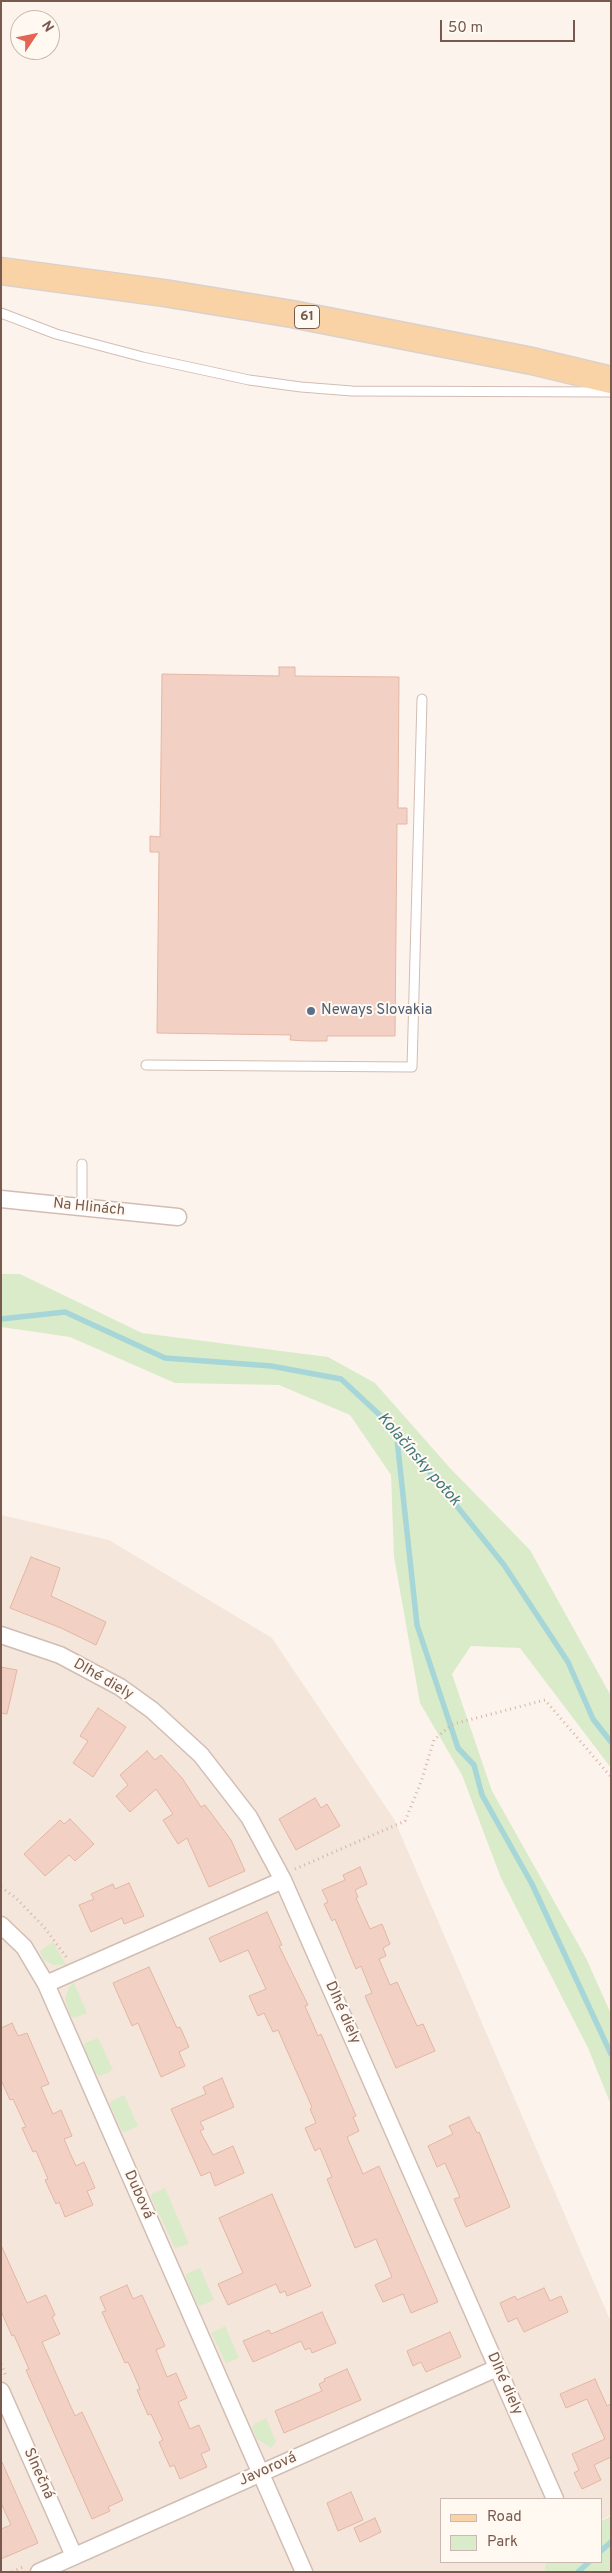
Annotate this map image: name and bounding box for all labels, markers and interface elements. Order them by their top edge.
north arrow [10,10,60,60]
scale bar [442,10,577,42]
text: N [37,18,57,36]
text: 50 m [448,19,483,38]
road number: 61 [294,306,320,328]
place label: Neways Slovakia [321,1002,432,1020]
marker: Neways Slovakia [305,1005,317,1017]
street label: Na Hlinách [52,1195,126,1221]
water label: Kolačínsky potok [372,1409,464,1511]
street label: Dlhé diely [70,1656,136,1704]
street label: Dlhé diely [320,1979,364,2047]
street label: Dubová [119,2168,157,2222]
street label: Dlhé diely [482,2350,526,2418]
street label: Slnečná [19,2446,57,2502]
street label: Javorová [236,2449,300,2491]
legend [440,2498,602,2563]
text: Road [487,2508,522,2527]
text: Park [487,2533,518,2552]

